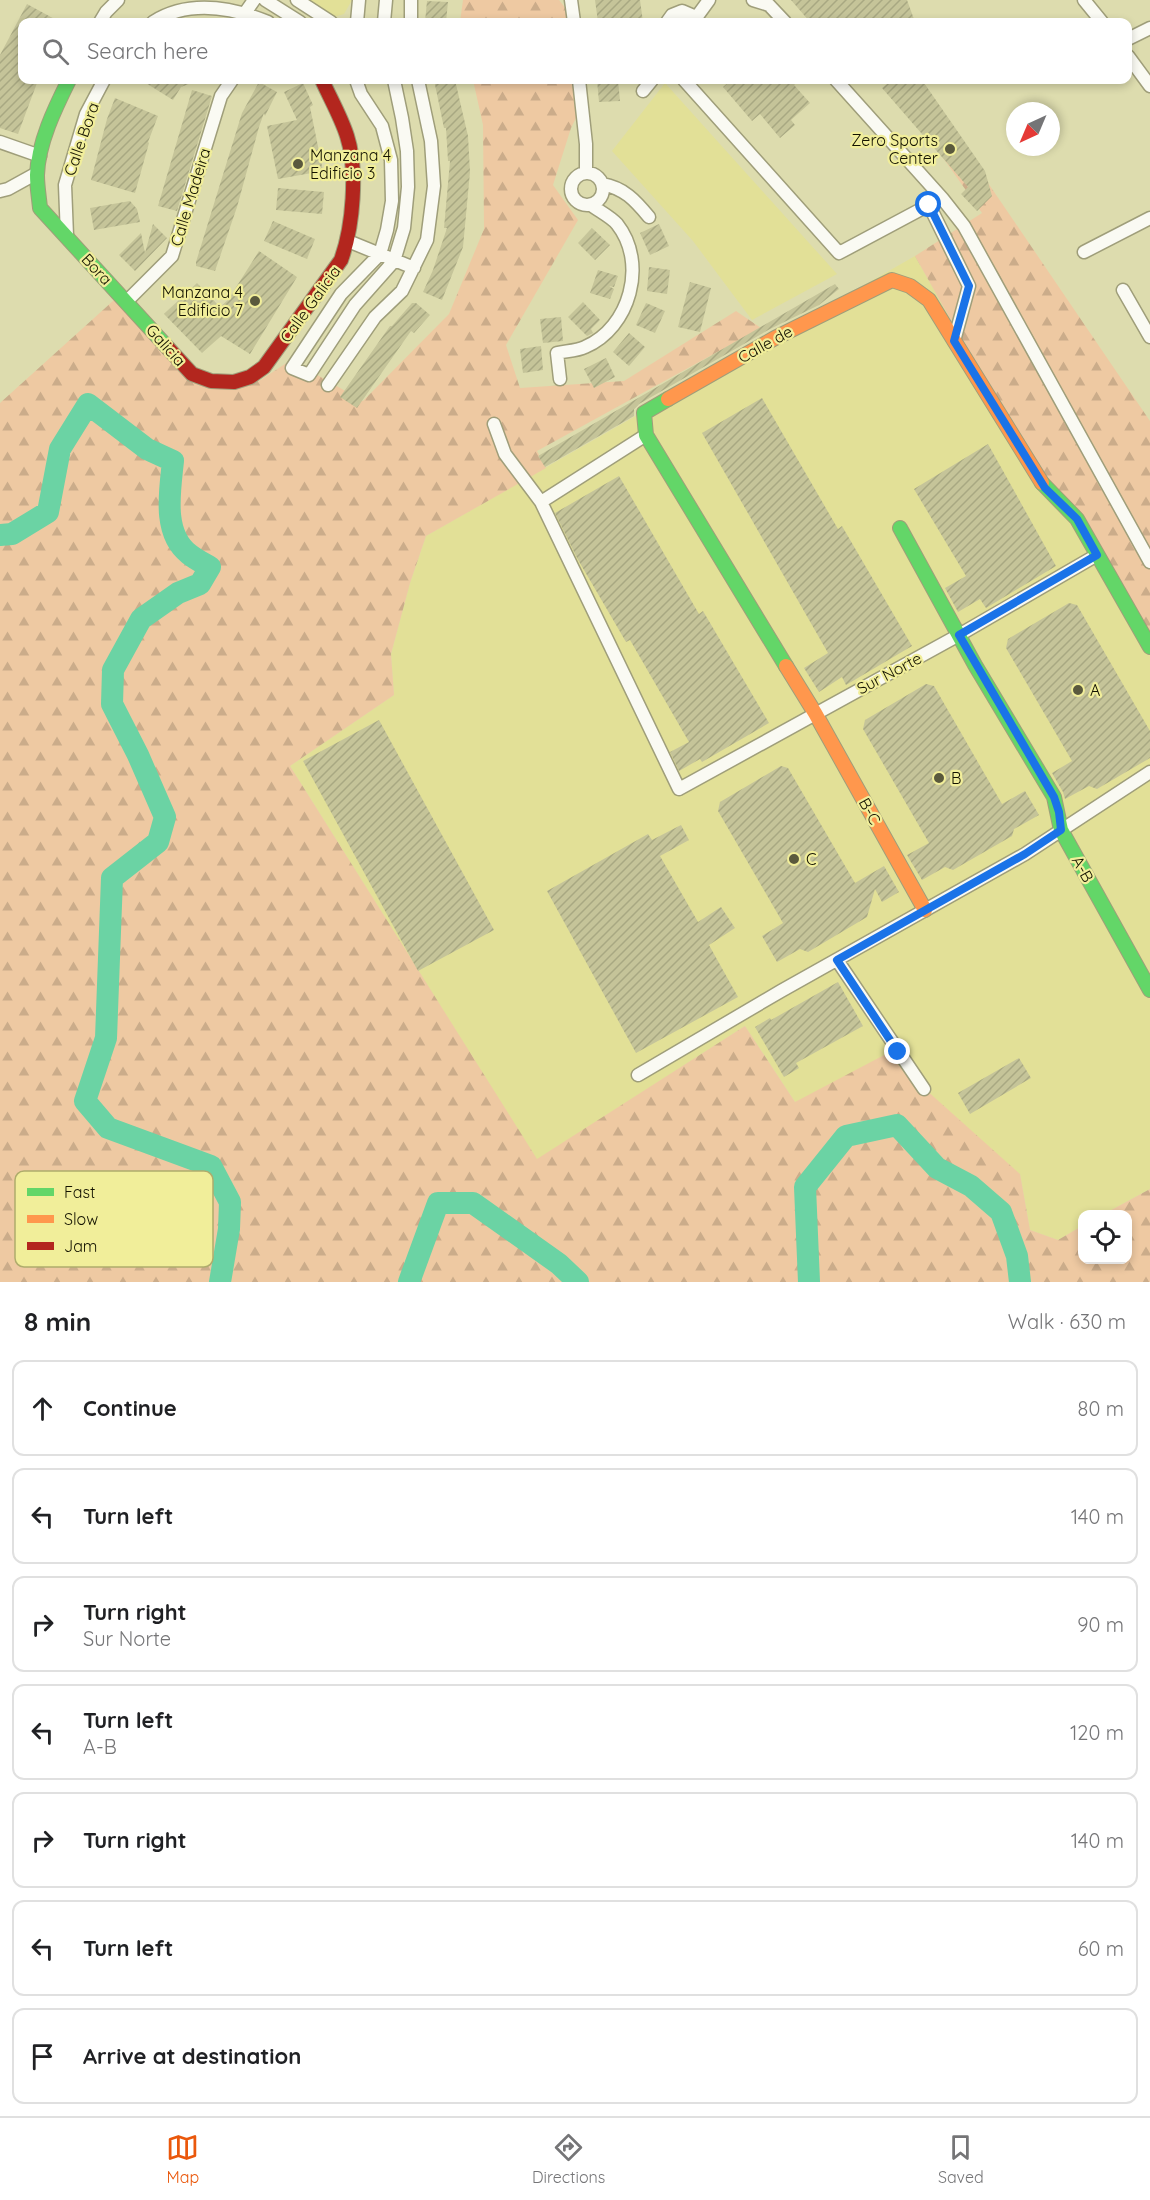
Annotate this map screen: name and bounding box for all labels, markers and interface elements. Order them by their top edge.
search box [18,18,1132,84]
icon: search [39,35,72,68]
text: Search here [87,37,208,65]
street label: Calle Bora [59,100,103,178]
north arrow [1006,102,1060,156]
place label: Zero Sports Center [851,130,938,168]
marker: Zero Sports Center [943,142,957,156]
place label: Manzana 4 Edificio 3 [310,145,391,183]
street label: Calle Madeira [166,146,214,248]
marker: Manzana 4 Edificio 3 [291,157,305,171]
route start [915,191,941,217]
street label: Bora [78,249,116,289]
street label: Calle Galicia [275,262,345,346]
place label: Manzana 4 Edificio 7 [162,282,243,320]
marker: Manzana 4 Edificio 7 [248,294,262,308]
street label: Galicia [142,320,190,370]
street label: Calle de [734,321,796,367]
street label: Sur Norte [853,648,925,698]
place label: A [1090,680,1100,700]
marker: A [1071,683,1085,697]
place label: B [951,768,961,788]
marker: B [932,771,946,785]
street label: B-C [855,794,885,828]
place label: C [806,849,816,869]
marker: C [787,852,801,866]
street label: A-B [1068,852,1098,886]
route end [884,1038,910,1064]
legend [15,1171,213,1267]
text: Fast [64,1182,95,1202]
text: Slow [64,1209,98,1229]
map controls [1078,1210,1132,1264]
button: locate [1078,1210,1132,1264]
text: Jam [64,1236,97,1256]
text: 8 min [24,1305,91,1338]
text: Walk · 630 m [1008,1309,1126,1334]
icon: ahead [26,1392,59,1425]
text: Continue [83,1394,177,1422]
text: 80 m [1078,1396,1124,1421]
icon: left [26,1500,59,1533]
text: Turn left [83,1502,173,1530]
text: 140 m [1071,1504,1124,1529]
text: Turn right [83,1598,187,1626]
icon: right [26,1608,59,1641]
text: 90 m [1077,1612,1124,1637]
text: Sur Norte [83,1626,171,1651]
text: Turn left [83,1706,173,1734]
icon: left [26,1716,59,1749]
text: 120 m [1070,1720,1124,1745]
text: A-B [83,1734,117,1759]
icon: right [26,1824,59,1857]
text: Turn right [83,1826,187,1854]
text: 140 m [1071,1828,1124,1853]
icon: left [26,1932,59,1965]
text: Turn left [83,1934,173,1962]
text: 60 m [1078,1936,1124,1961]
icon: arrive [26,2040,59,2073]
text: Arrive at destination [83,2042,301,2070]
tab: Map [166,2131,199,2187]
tab: Directions [532,2131,605,2187]
tab: Saved [938,2131,984,2187]

